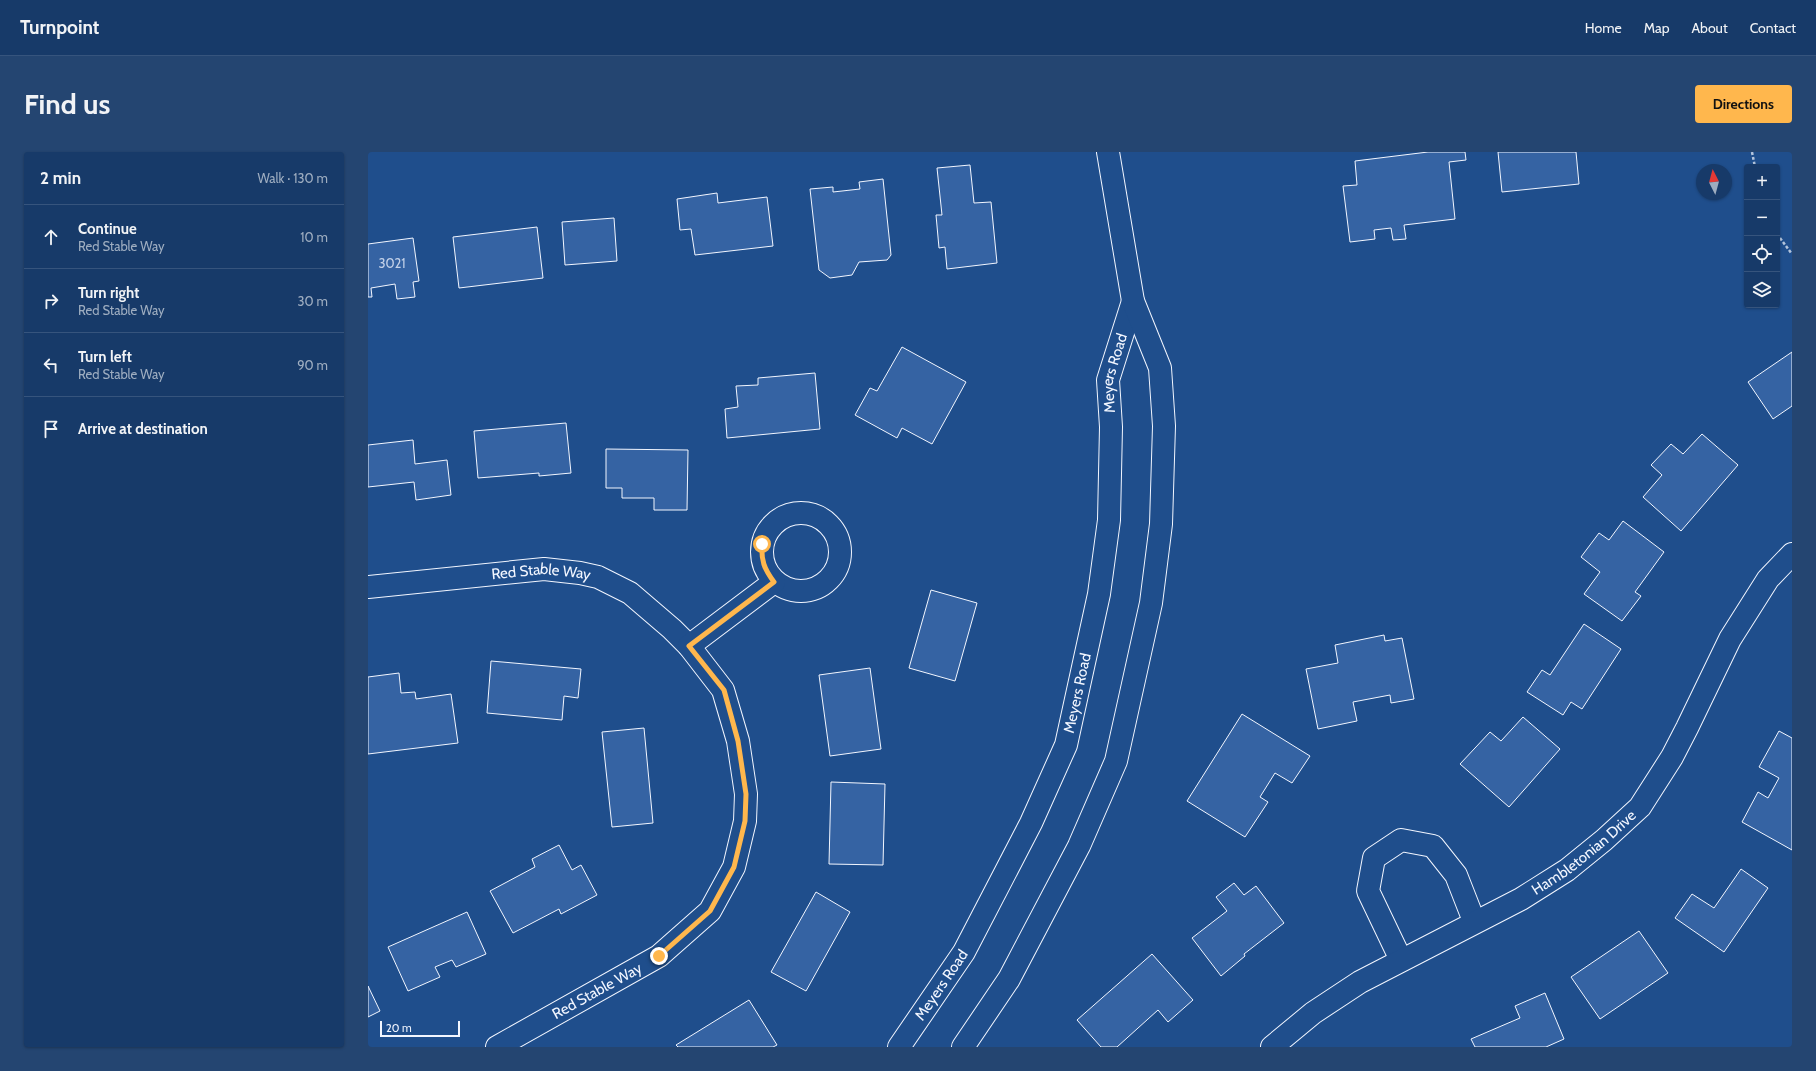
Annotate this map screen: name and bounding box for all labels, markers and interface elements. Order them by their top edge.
text: Turnpoint [20,16,99,39]
text: Home [1585,19,1622,37]
text: Map [1644,19,1669,37]
text: About [1691,19,1728,37]
text: Contact [1750,19,1796,37]
button: Directions [1695,85,1792,123]
text: Find us [24,87,110,121]
north arrow [1696,164,1732,200]
map controls [1744,164,1780,308]
button: + [1744,164,1780,200]
text: 2 min [40,168,81,188]
text: Walk · 130 m [257,170,328,186]
button: − [1744,200,1780,236]
text: Continue [78,220,137,238]
icon: ahead [40,226,62,248]
text: 10 m [300,229,328,245]
button: locate [1744,236,1780,272]
text: Red Stable Way [78,238,165,254]
house number: 3021 [378,255,406,271]
button: layers [1744,272,1780,308]
text: Turn right [78,284,139,302]
icon: right [40,290,62,312]
text: 30 m [298,293,328,309]
text: Red Stable Way [78,302,165,318]
street label: Meyers Road [1099,331,1131,414]
text: Turn left [78,348,132,366]
icon: left [40,354,62,376]
text: 90 m [297,357,328,373]
text: Red Stable Way [78,366,165,382]
icon: arrive [40,418,62,440]
text: Arrive at destination [78,420,208,438]
route start [753,535,771,553]
street label: Red Stable Way [490,560,593,584]
street label: Meyers Road [1060,651,1095,735]
street label: Hambletonian Drive [1528,806,1640,899]
street label: Meyers Road [911,946,972,1024]
route end [650,947,668,965]
street label: Red Stable Way [549,959,645,1023]
scale bar [380,1019,460,1038]
text: 20 m [386,1021,412,1035]

